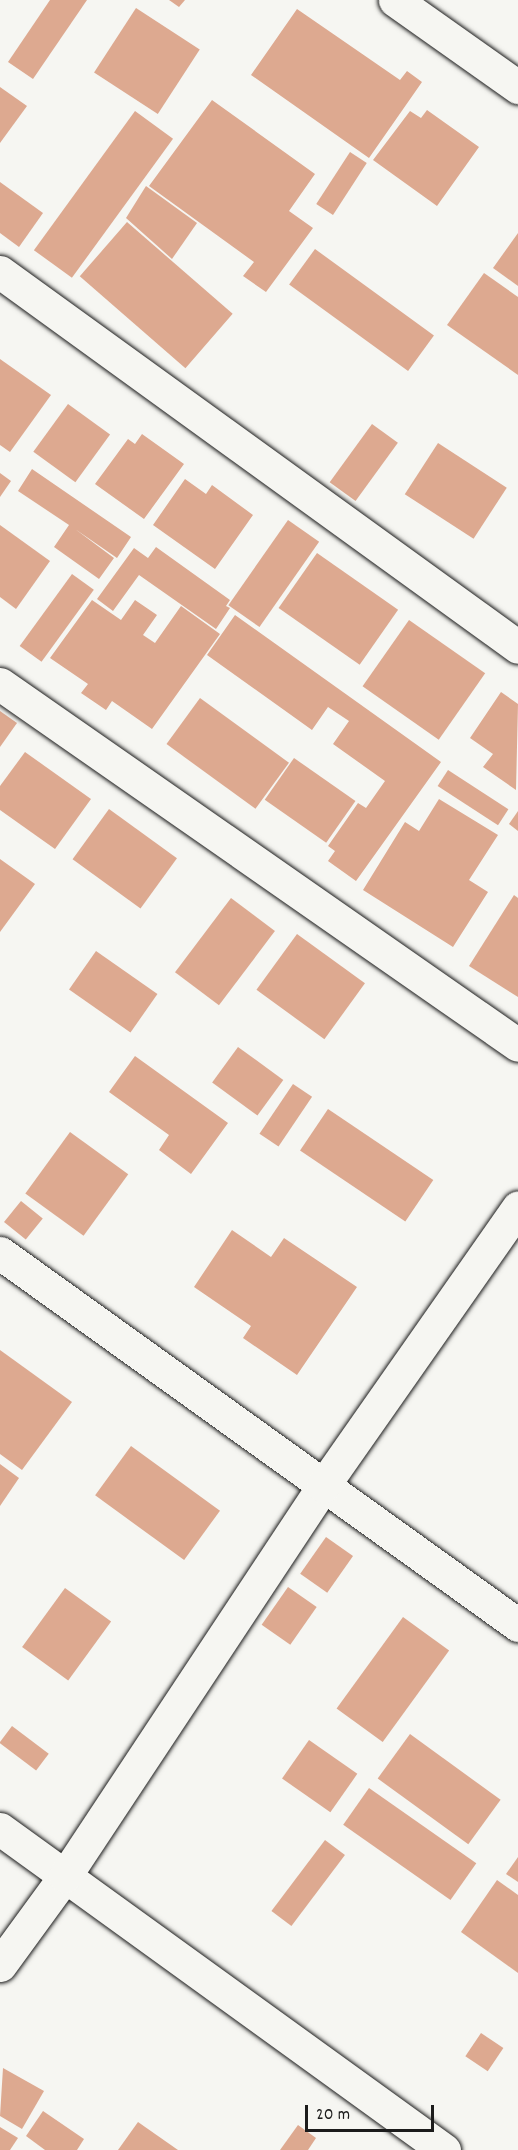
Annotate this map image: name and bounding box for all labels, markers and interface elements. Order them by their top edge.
scale bar [308,2093,437,2131]
text: 20 m [316,2103,350,2128]

